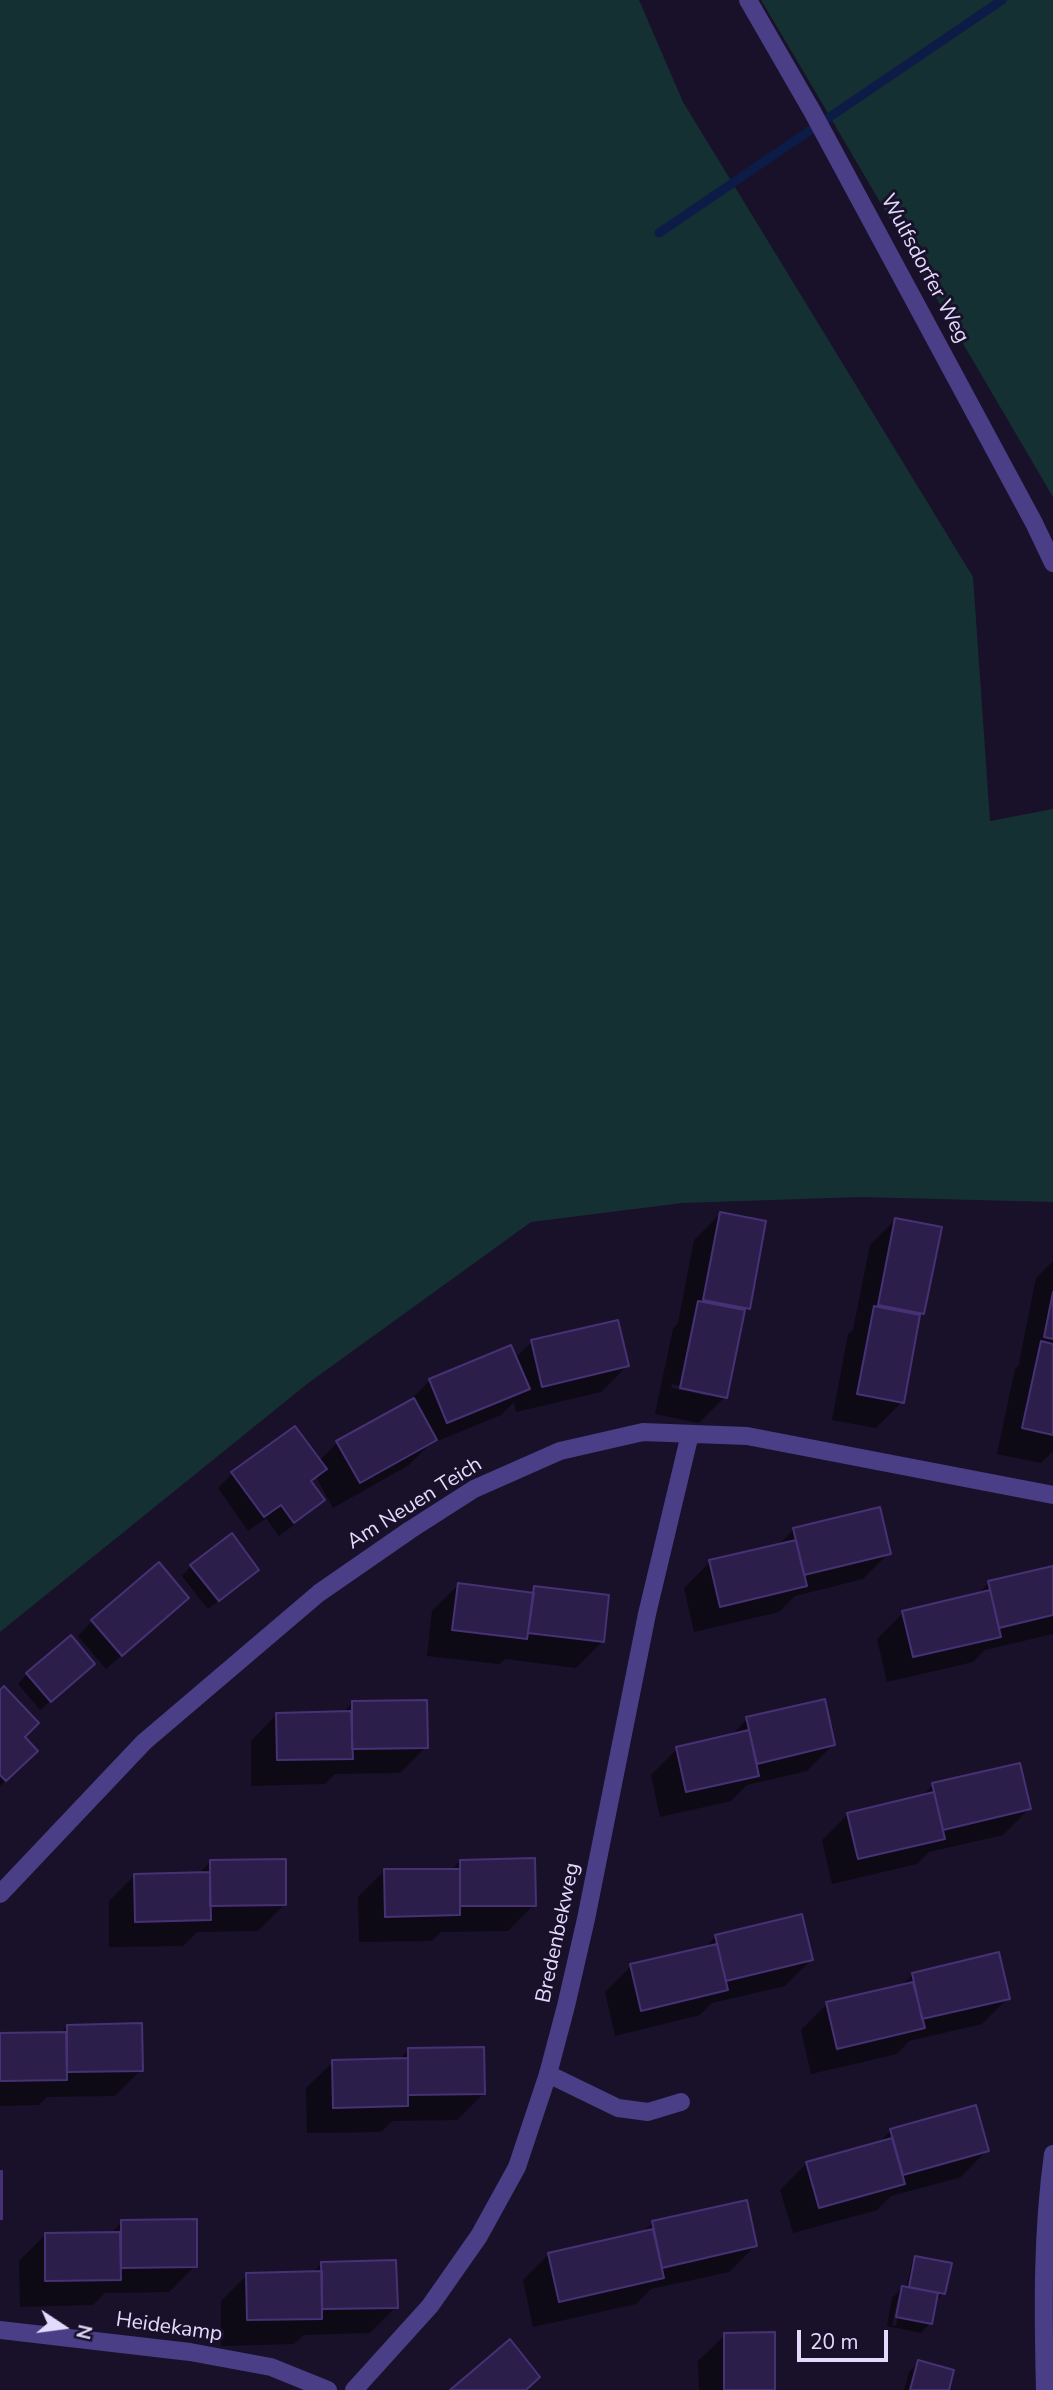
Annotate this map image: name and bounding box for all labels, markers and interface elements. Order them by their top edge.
street label: Wulfsdorfer Weg [874,190,974,348]
street label: Am Neuen Teich [343,1452,487,1556]
street label: Bredenbekweg [532,1861,586,2005]
north arrow [28,2292,98,2362]
street label: Heidekamp [114,2308,224,2348]
scale bar [801,2316,892,2360]
text: N [69,2322,98,2342]
text: 20 m [810,2328,859,2356]

